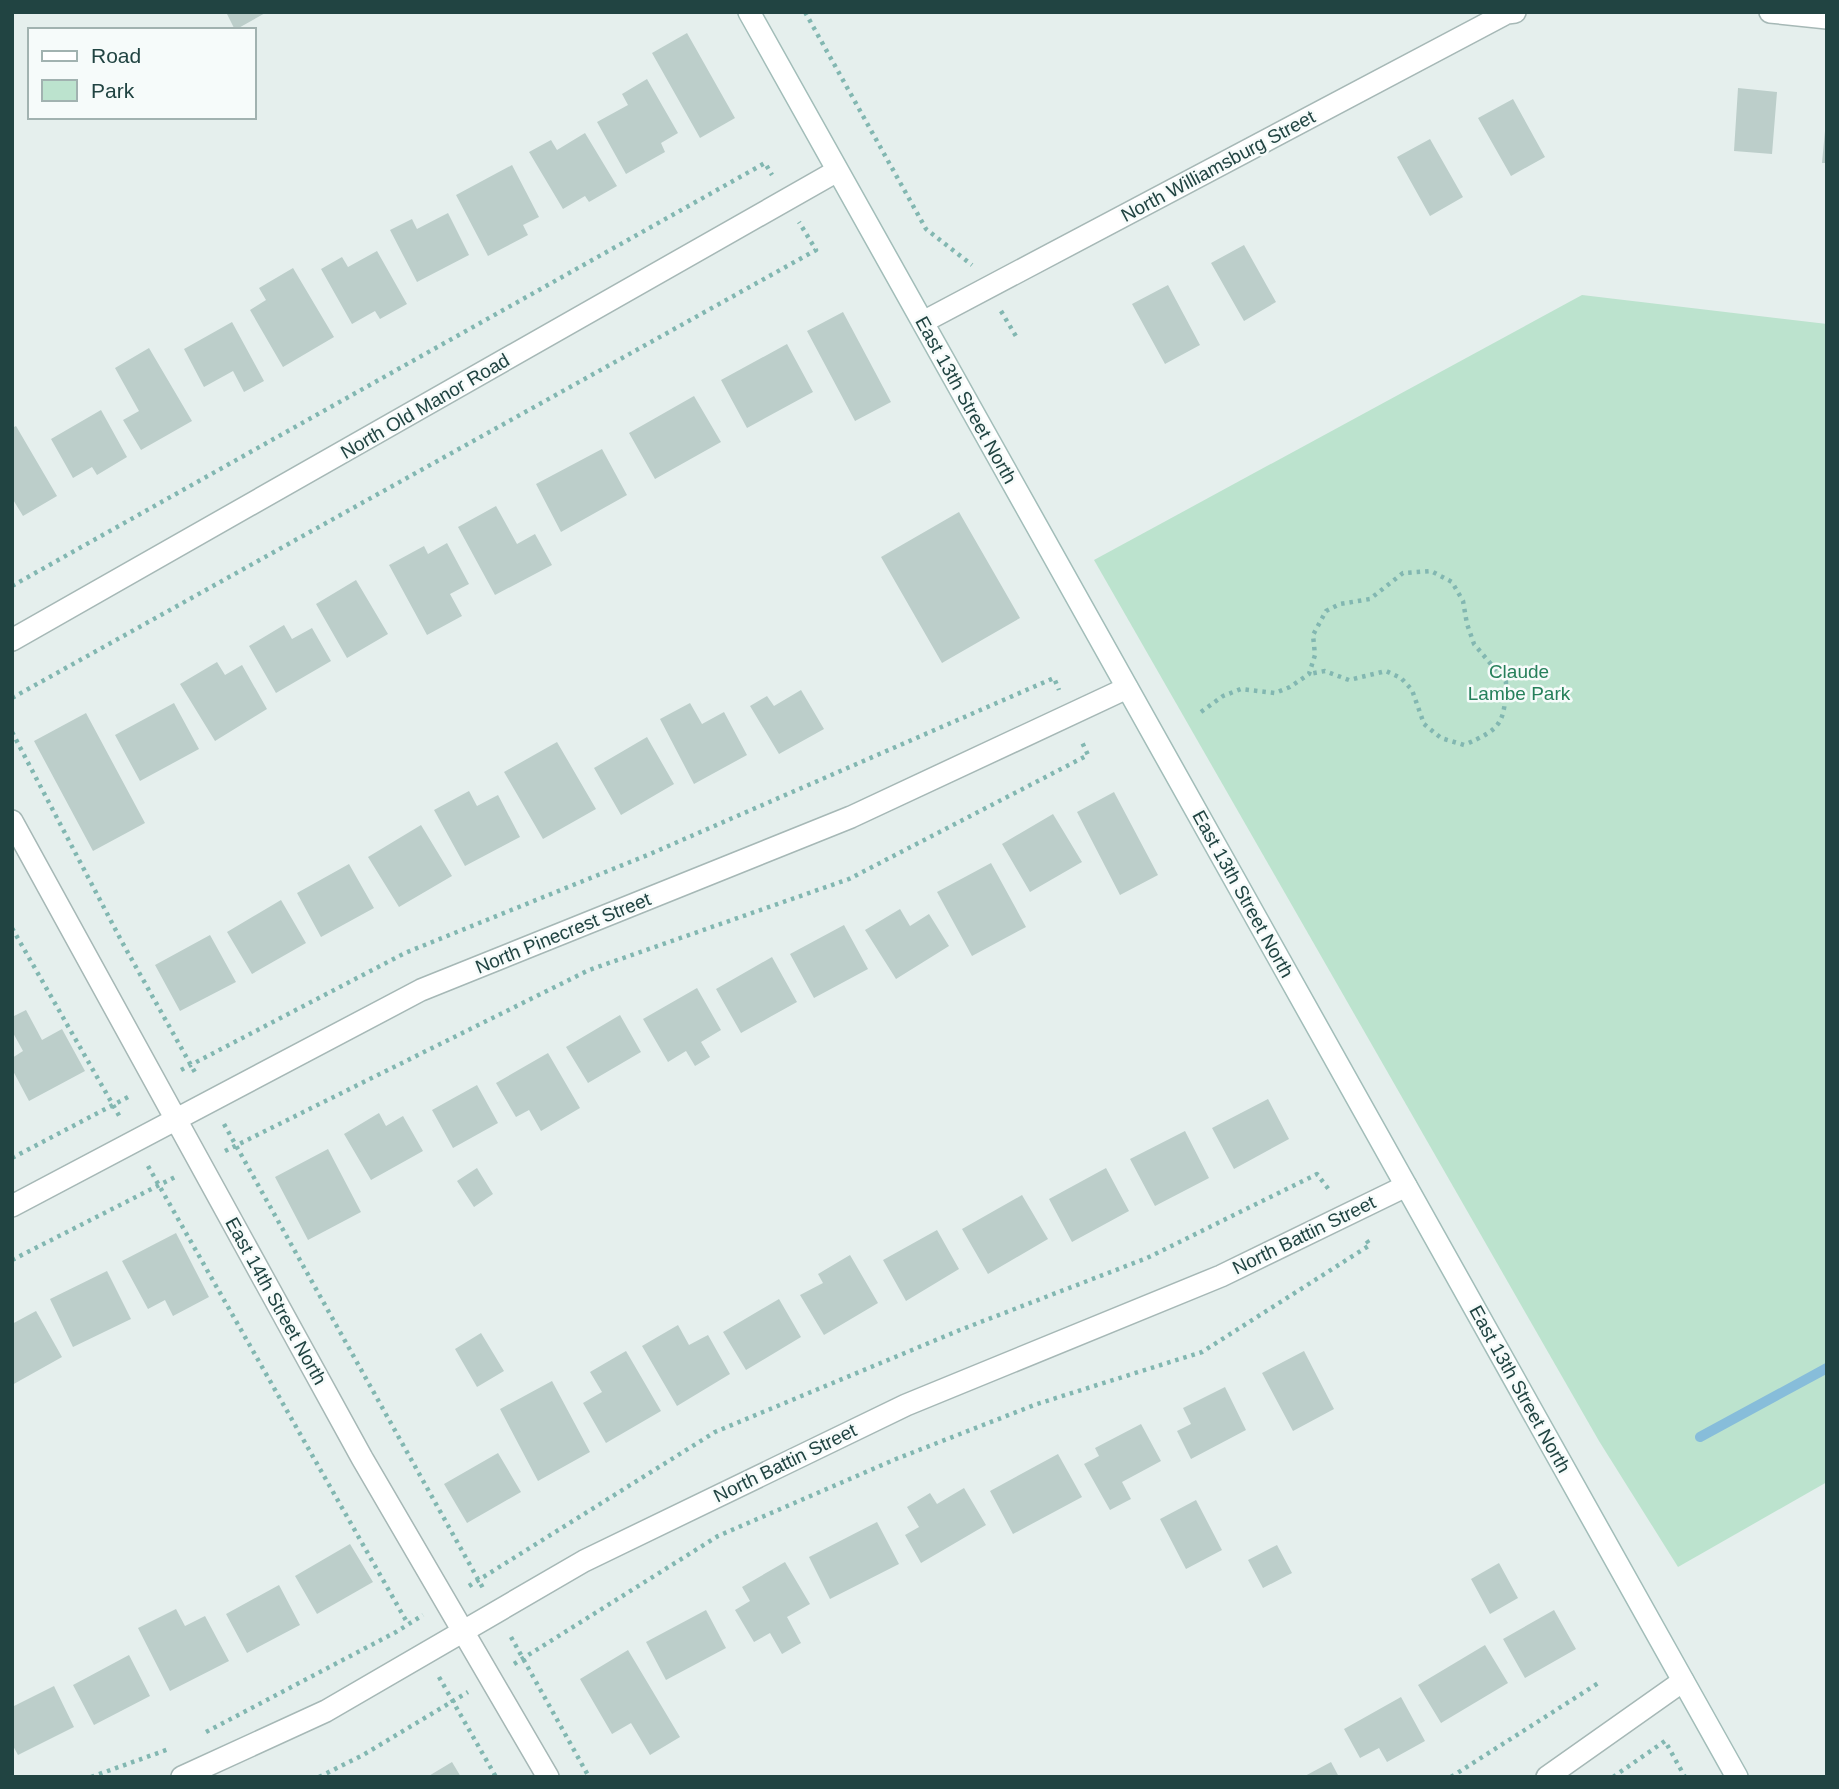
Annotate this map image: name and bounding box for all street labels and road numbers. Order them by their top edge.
street label: North Williamsburg Street [1118,106,1319,226]
street label: East 13th Street North [911,313,1021,487]
street label: North Old Manor Road [337,349,513,463]
street label: East 13th Street North [1188,807,1298,981]
street label: North Pinecrest Street [472,888,654,978]
street label: North Battin Street [1229,1191,1379,1279]
street label: East 14th Street North [221,1214,331,1388]
street label: East 13th Street North [1465,1302,1575,1476]
street label: North Battin Street [710,1419,860,1507]

